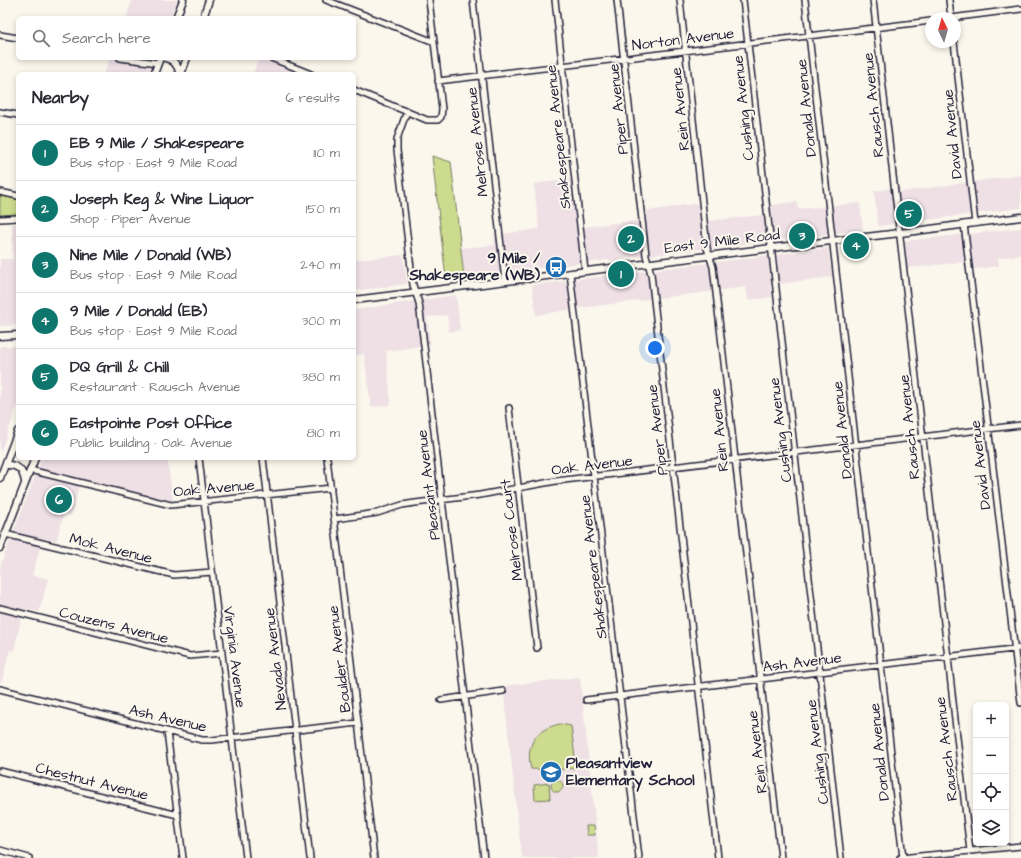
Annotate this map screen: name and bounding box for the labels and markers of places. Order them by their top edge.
pin: 5 [896,199,922,229]
pin: 3 [789,221,815,251]
pin: 2 [618,224,644,254]
pin: 4 [843,231,869,261]
place label: 9 Mile / Shakespeare (WB) [408,248,541,286]
bus stop icon: 9 Mile / Shakespeare (WB) [543,254,569,280]
pin: 1 [608,259,634,289]
pin: 6 [46,485,72,515]
place label: Pleasantview Elementary School [566,753,695,792]
school or university icon: Pleasantview Elementary School [538,759,564,785]

